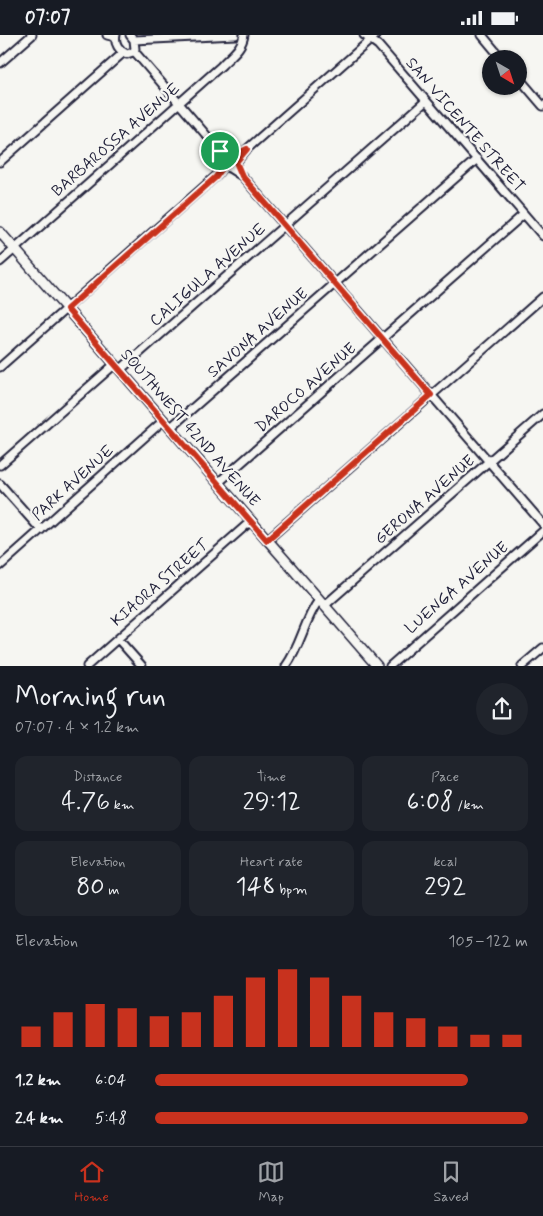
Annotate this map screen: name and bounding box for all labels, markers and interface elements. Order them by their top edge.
text: 07:07 [25,5,70,30]
north arrow [482,50,528,95]
map controls [482,50,527,95]
street label: SAN VICENTE STREET [401,53,529,197]
street label: BARBAROSSA AVENUE [47,78,185,202]
pin [199,130,241,172]
icon: arrive [206,137,234,165]
street label: CALIGULA AVENUE [146,219,270,331]
street label: SAVONA AVENUE [203,283,313,383]
street label: DAROCO AVENUE [251,338,361,438]
street label: SOUTHWEST 42ND AVENUE [116,345,264,511]
street label: PARK AVENUE [27,441,119,525]
street label: GERONA AVENUE [370,451,480,549]
street label: KIAORA STREET [107,534,214,631]
street label: LUENGA AVENUE [401,537,513,639]
text: Morning run [15,679,166,716]
button: share [476,683,528,735]
text: 07:07 · 4 × 1.2 km [15,717,139,738]
text: Distance [73,768,122,786]
text: Time [257,768,286,786]
text: Pace [431,768,459,786]
text: 4.76 [61,786,110,819]
text: 29:12 [242,786,301,819]
text: 6:08 [406,786,454,819]
text: km [110,796,134,814]
text: /km [454,796,484,814]
text: Elevation [70,853,125,871]
text: Heart rate [240,853,303,871]
text: kcal [433,853,457,871]
text: 80 [76,871,105,904]
text: 148 [236,871,275,904]
text: 292 [424,871,466,904]
text: m [105,881,120,899]
text: bpm [275,881,307,899]
text: Elevation [15,931,78,952]
text: 105–122 m [448,931,528,952]
text: 1.2 km [15,1070,61,1091]
text: 6:04 [95,1070,126,1091]
text: 2.4 km [15,1108,63,1129]
text: 5:48 [95,1108,127,1129]
tab: Home [74,1158,109,1206]
tab: Map [257,1158,285,1206]
tab: Saved [433,1158,469,1206]

